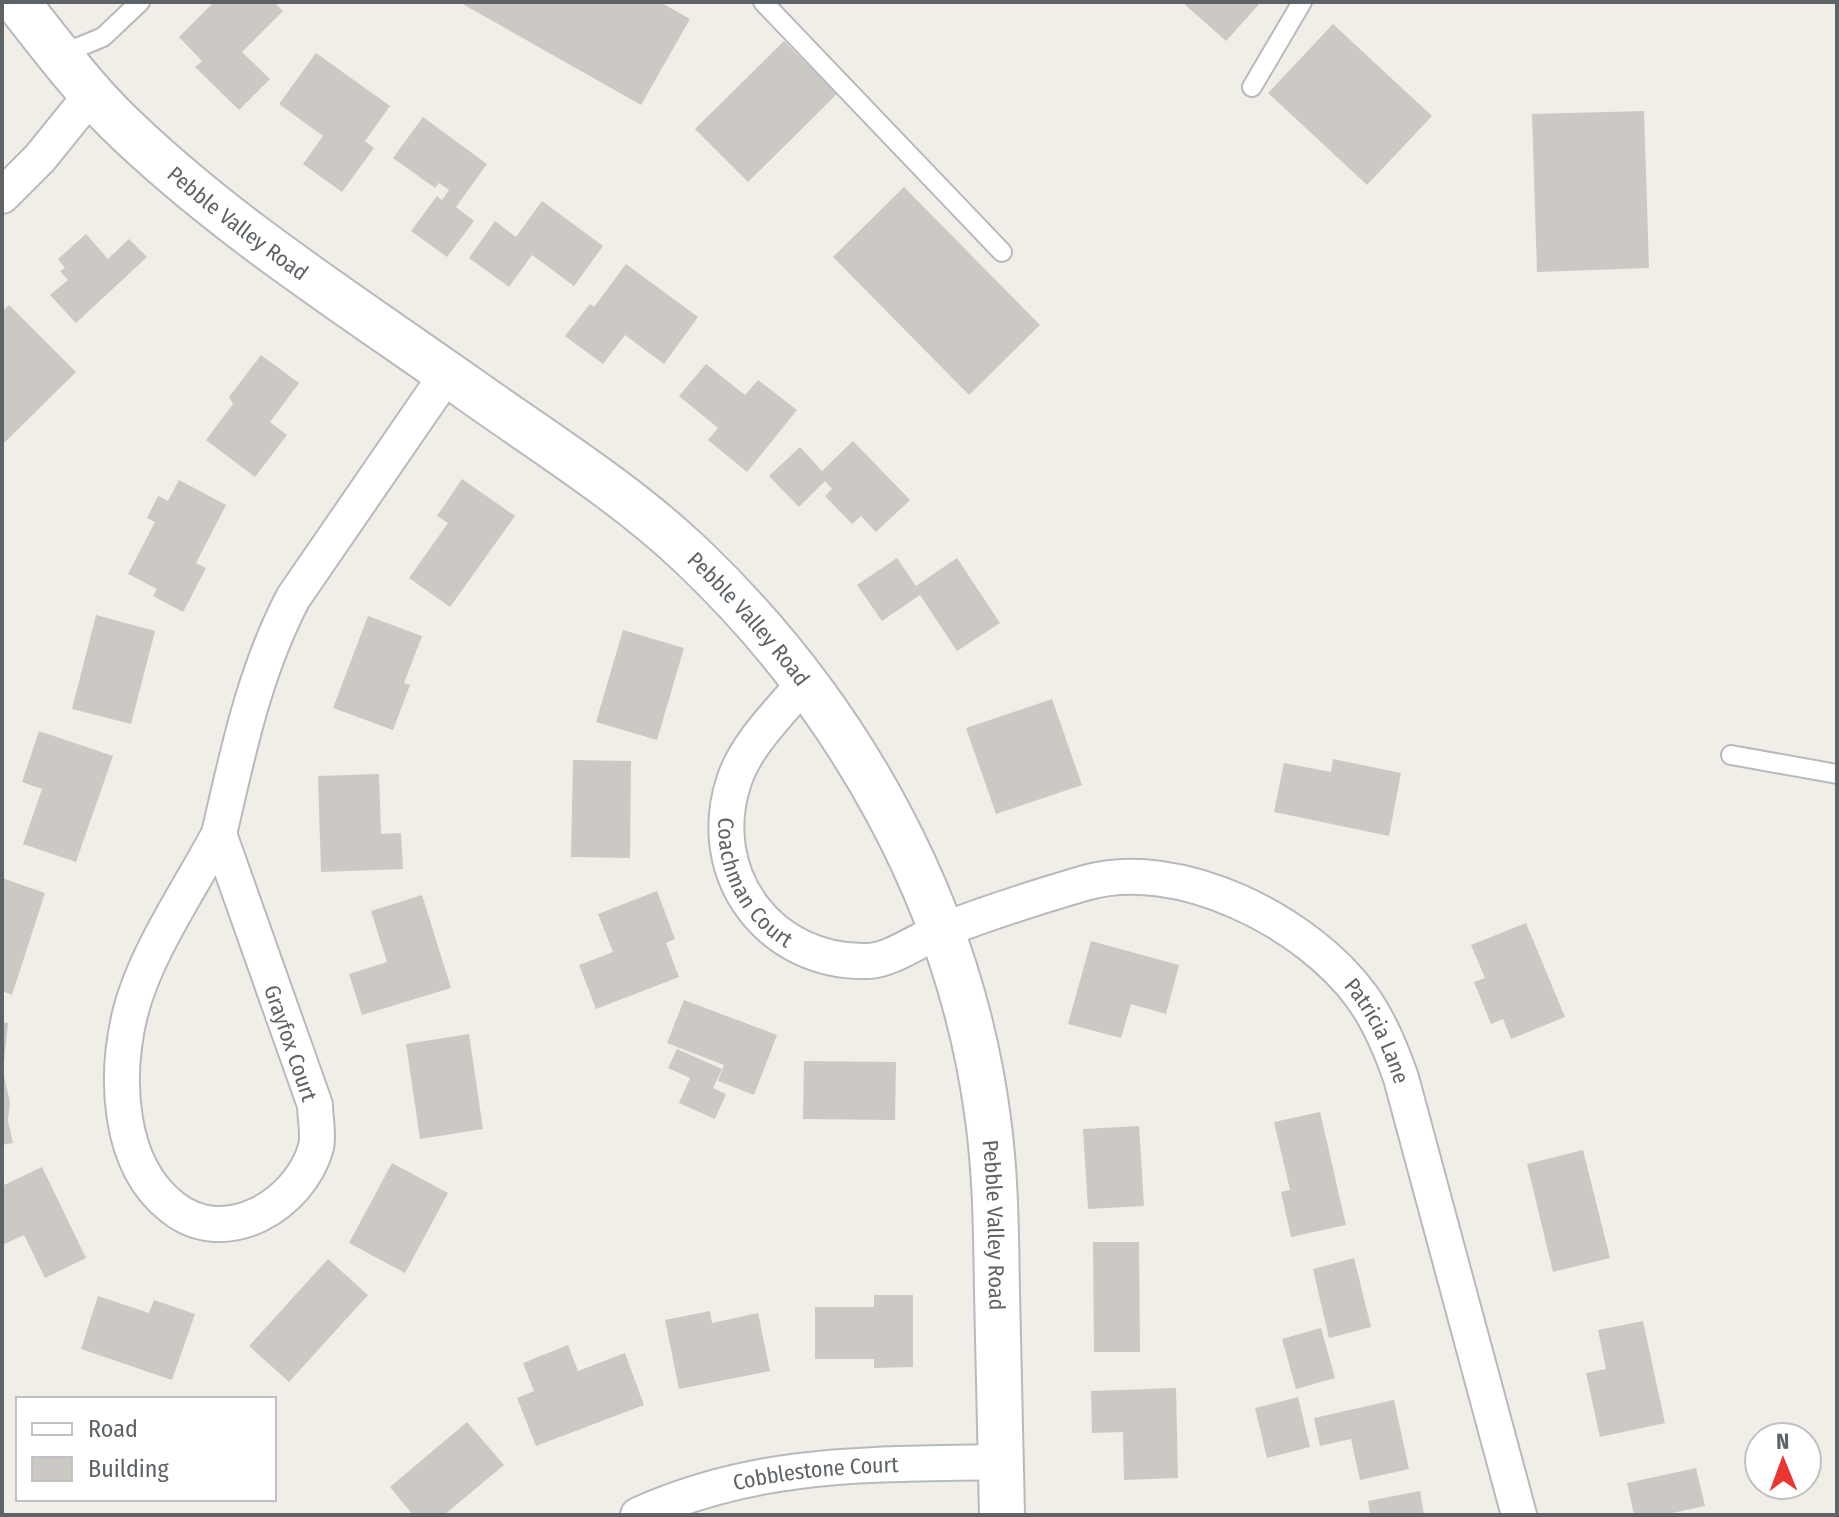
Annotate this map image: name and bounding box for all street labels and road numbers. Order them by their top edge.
street label: Pebble Valley Road [162,161,313,286]
street label: Pebble Valley Road [682,546,815,691]
street label: Coachman Court [712,817,798,954]
street label: Patricia Lane [1339,973,1415,1087]
street label: Grayfox Court [258,981,323,1106]
street label: Pebble Valley Road [977,1139,1010,1311]
street label: Cobblestone Court [730,1451,900,1496]

